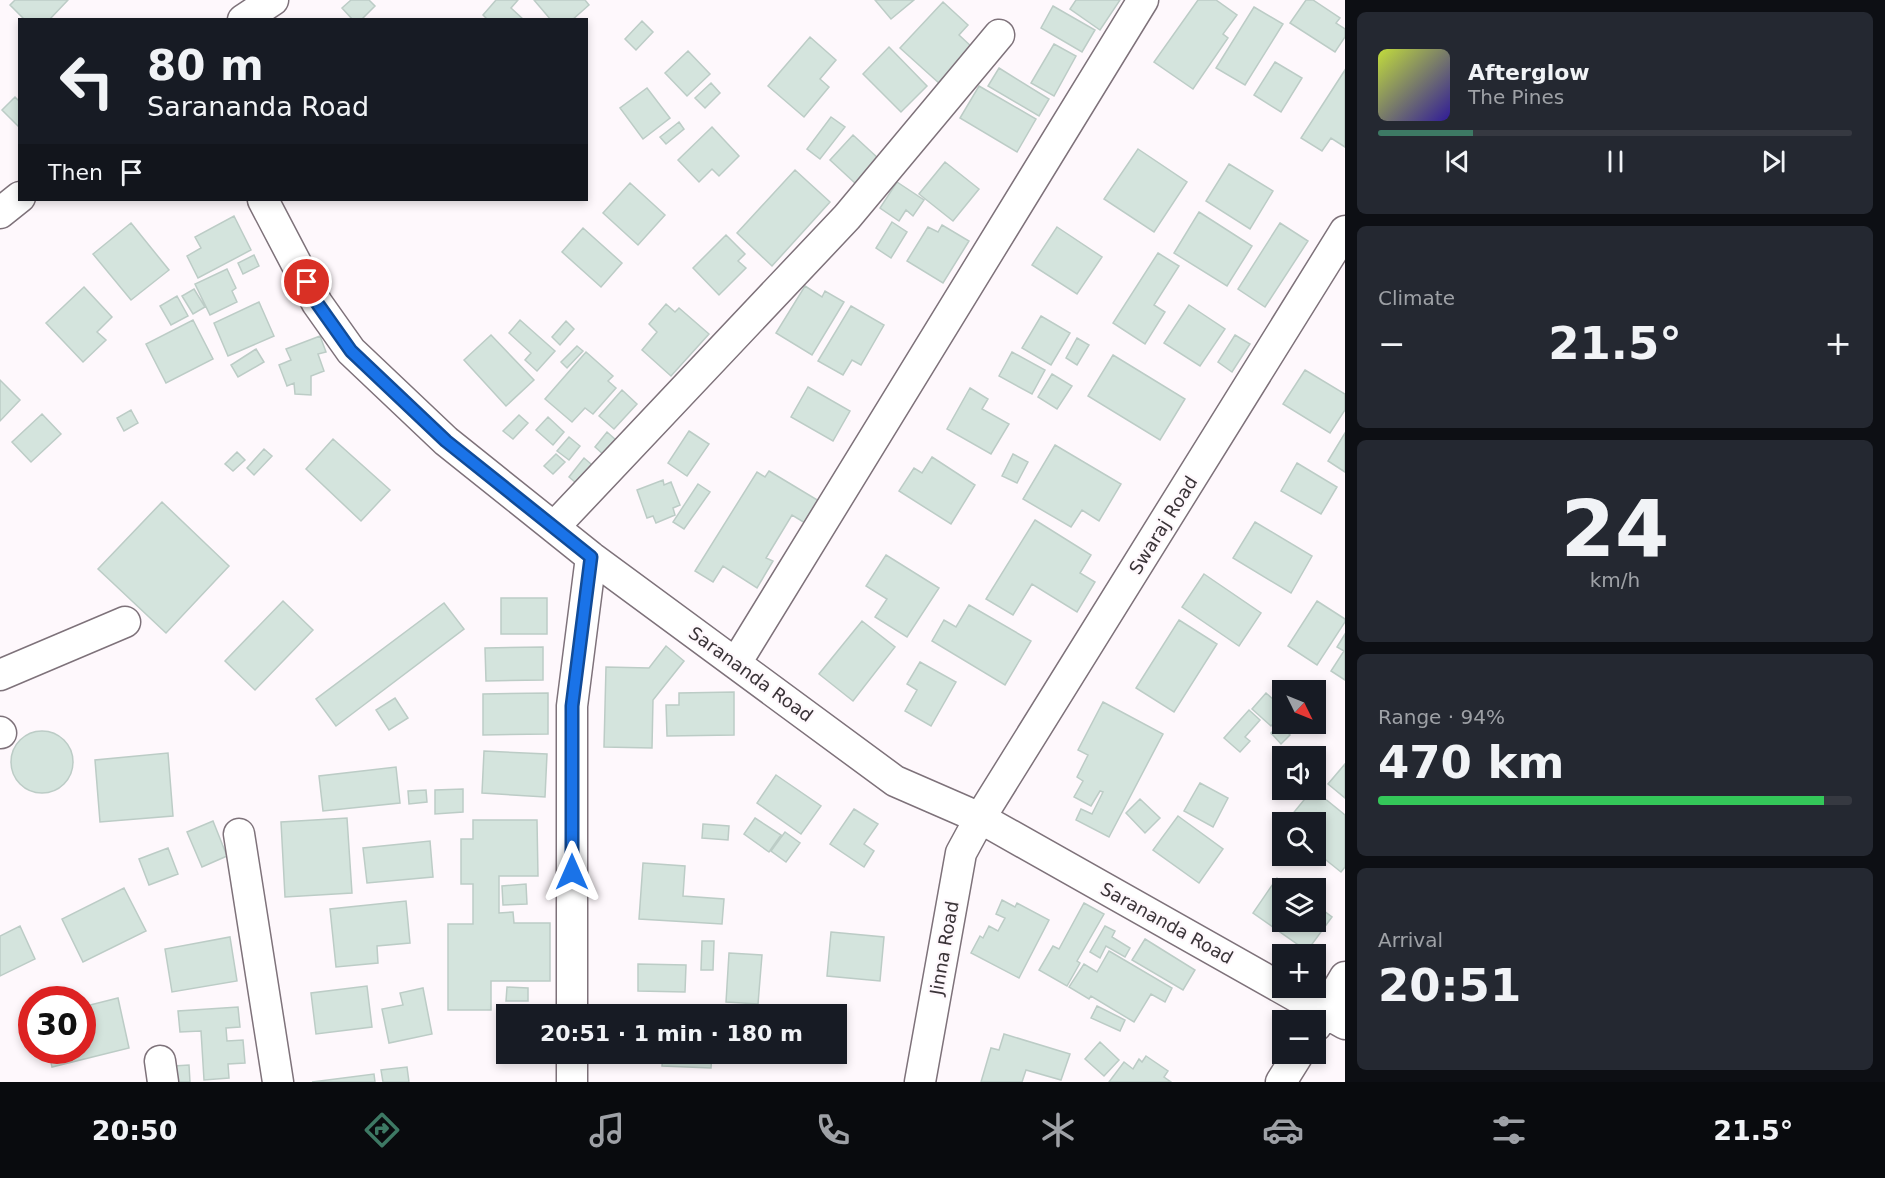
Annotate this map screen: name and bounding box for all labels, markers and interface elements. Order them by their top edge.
text: 80 m [147,41,264,90]
icon: left [48,42,126,120]
text: Afterglow [1468,60,1590,85]
text: The Pines [1468,85,1564,109]
text: Sarananda Road [147,91,369,122]
icon: previous [1441,145,1474,178]
icon: pause [1599,145,1632,178]
icon: next [1757,145,1790,178]
icon: arrive [115,156,148,189]
text: Then [48,160,103,185]
pin [281,256,332,307]
icon: arrive [290,265,323,298]
text: Climate [1378,286,1455,310]
text: 21.5° [1548,317,1682,370]
text: − [1378,324,1406,363]
text: + [1824,324,1852,363]
street label: Swaraj Road [1125,472,1201,578]
text: 24 [1561,484,1669,574]
text: km/h [1590,568,1640,592]
street label: Sarananda Road [685,622,817,726]
north arrow [1272,680,1326,734]
map controls [1272,680,1326,1064]
text: Range · 94% [1378,705,1505,729]
text: 470 km [1378,736,1564,789]
button: sound [1272,746,1326,800]
button: search [1272,812,1326,866]
position arrow [540,840,604,904]
street label: Sarananda Road [1097,878,1237,968]
button: layers [1272,878,1326,932]
street label: Jinna Road [925,899,963,998]
text: Arrival [1378,928,1443,952]
button: + [1272,944,1326,998]
text: 20:51 [1378,959,1521,1012]
speed limit sign: 30 [18,986,96,1064]
button: − [1272,1010,1326,1064]
text: 20:51 · 1 min · 180 m [540,1021,803,1046]
icon: directions [361,1109,403,1151]
icon: music [586,1109,628,1151]
icon: phone [812,1109,854,1151]
icon: climate [1037,1109,1079,1151]
icon: car [1262,1109,1304,1151]
icon: filters [1488,1109,1530,1151]
text: 20:50 [92,1115,178,1146]
text: 21.5° [1713,1115,1793,1146]

